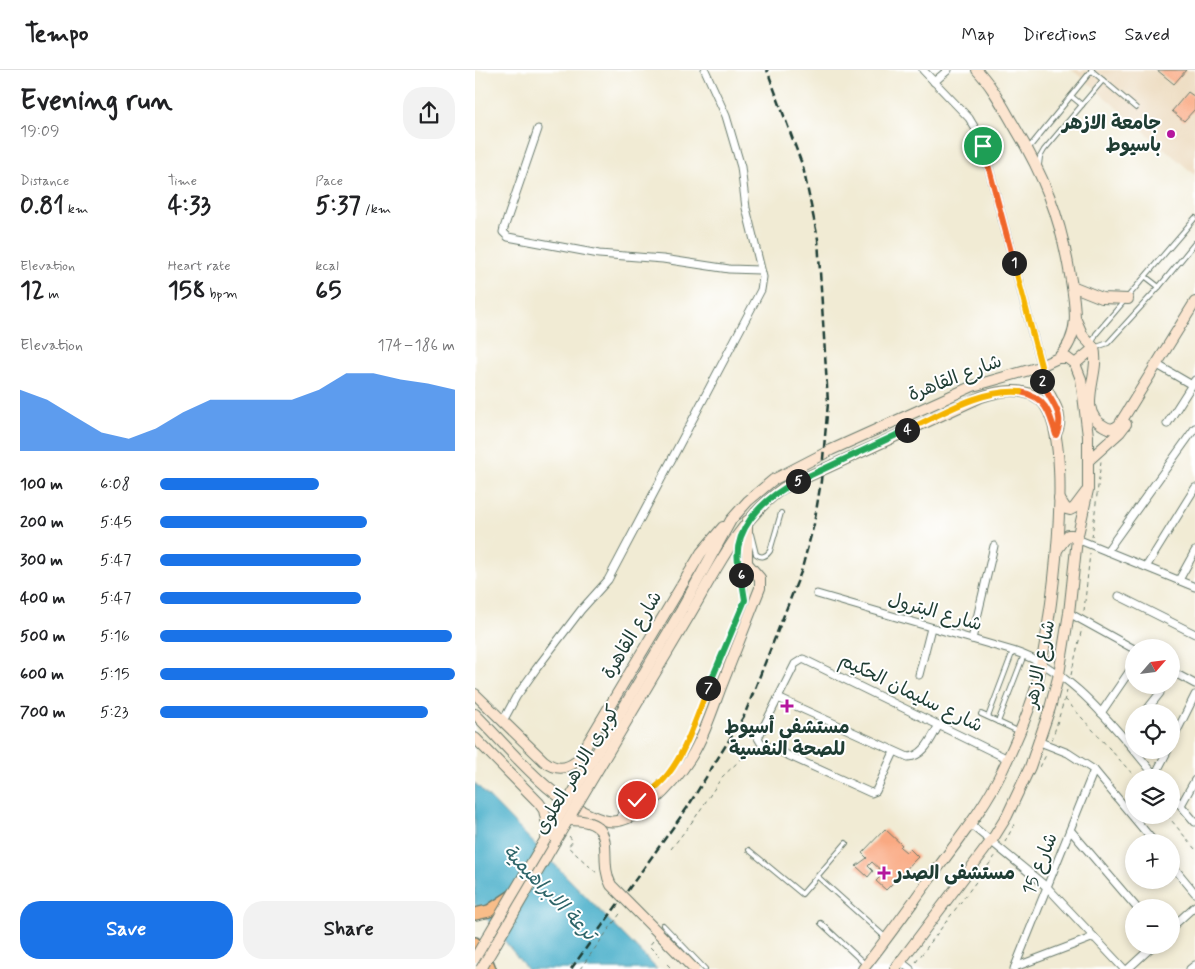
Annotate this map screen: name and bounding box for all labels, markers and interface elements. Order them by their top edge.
text: Tempo [25,19,89,50]
text: Map [962,23,995,47]
text: Directions [1023,23,1097,47]
text: Saved [1125,23,1170,47]
text: Evening run [20,83,173,120]
button: share [403,87,455,139]
place label: جامعة الازهر باسيوط [1060,111,1161,158]
text: 19:09 [20,121,59,142]
pin [962,125,1004,167]
marker: جامعة الازهر باسيوط [1165,128,1177,140]
icon: arrive [969,132,997,160]
text: Distance [20,172,69,190]
text: Time [168,172,197,190]
text: Pace [315,172,343,190]
text: 0.81 [20,190,64,223]
text: 4:33 [168,190,211,223]
text: 5:37 [315,190,361,223]
text: km [64,200,88,218]
text: /km [361,200,391,218]
pin: 1 [1001,250,1027,276]
text: 1 [1011,254,1018,272]
text: Elevation [20,257,75,275]
text: Heart rate [168,257,231,275]
text: kcal [315,257,339,275]
text: 12 [20,275,44,308]
text: 158 [168,275,206,308]
text: 65 [315,275,341,308]
text: m [44,285,59,303]
text: bpm [206,285,238,303]
text: Elevation [20,335,83,356]
text: 174–186 m [378,335,455,356]
street label: شارع القاهرة [905,349,1005,407]
pin: 2 [1029,368,1055,394]
text: 2 [1039,372,1046,390]
pin: 4 [895,418,919,442]
text: 4 [903,421,912,439]
pin: 5 [785,468,811,494]
text: 5 [794,472,803,490]
text: 100 m [20,474,63,495]
text: 6:08 [100,474,130,495]
text: 200 m [20,512,64,533]
text: 5:45 [100,512,132,533]
text: 300 m [20,550,63,571]
text: 5:47 [100,550,131,571]
pin: 6 [729,562,753,588]
text: 6 [738,566,745,584]
street label: شارع القاهرة [596,586,668,684]
street label: شارع البترول [885,587,985,637]
text: 400 m [20,588,65,609]
text: 5:47 [100,588,131,609]
street label: شارع الازهر [1018,618,1062,712]
text: 500 m [20,626,65,647]
text: 5:16 [100,626,130,647]
north arrow [1125,639,1180,694]
map controls [1125,639,1180,954]
street label: شارع سليمان الحكيم [835,647,987,739]
text: 600 m [20,664,64,685]
text: 5:15 [100,664,130,685]
pin: 7 [695,676,721,700]
text: 7 [704,679,713,697]
marker: مستشفى أسيوط للصحة النفسية [780,699,794,713]
street label: كوبرى الازهر العلوى [528,701,626,839]
text: 700 m [20,702,66,723]
text: 5:23 [100,702,128,723]
button: locate [1125,704,1180,759]
place label: مستشفى أسيوط للصحة النفسية [724,715,850,762]
button: layers [1125,769,1180,824]
pin [616,779,658,821]
icon: check [623,786,651,814]
street label: شارع 15 [1016,829,1064,899]
button: + [1125,834,1180,889]
water label: ترعة الابراهيمية [496,839,604,949]
place label: مستشفى الصدر [893,861,1015,886]
marker: مستشفى الصدر [877,866,891,880]
button: − [1125,899,1180,954]
button: Save [20,901,233,959]
button: Share [243,901,455,959]

